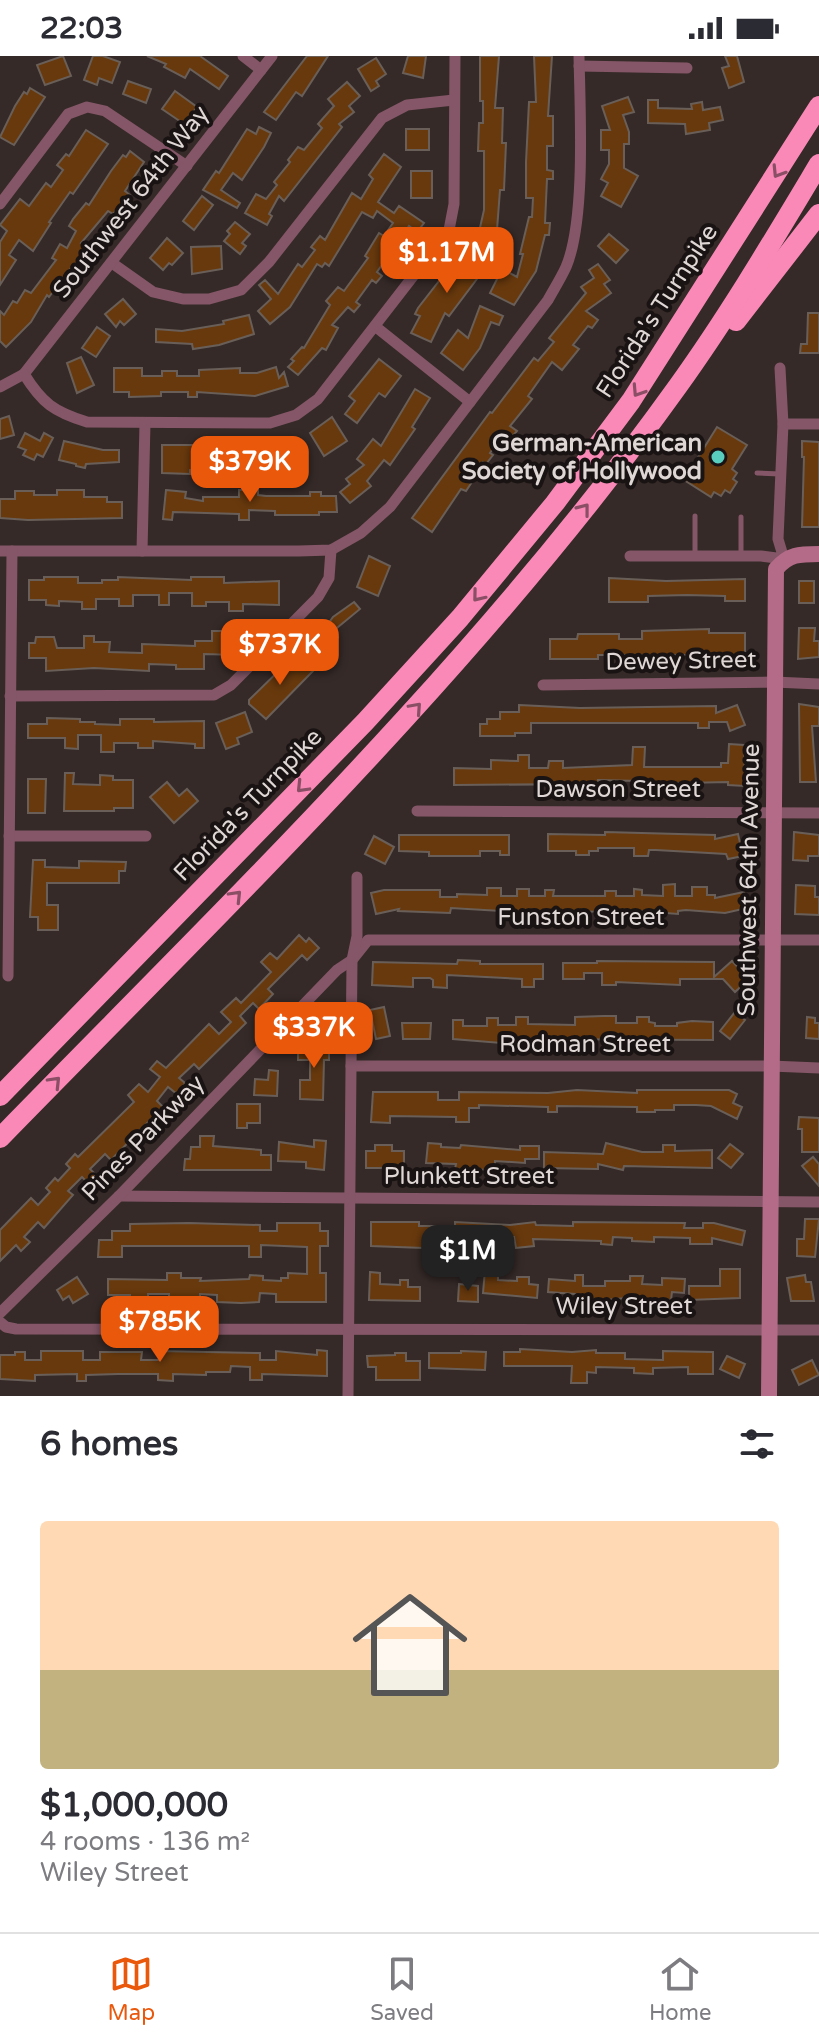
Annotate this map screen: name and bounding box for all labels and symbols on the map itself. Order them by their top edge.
street label: Southwest 64th Way [47,100,215,304]
one-way arrow [772,163,787,178]
street label: Florida's Turnpike [590,219,724,403]
pin: $1.17M [382,227,512,295]
one-way arrow [632,382,647,397]
place label: German-American Society of Hollywood [462,429,702,486]
pin: $379K [194,436,306,504]
marker: German-American Society of Hollywood [709,448,727,466]
one-way arrow [574,503,588,518]
one-way arrow [473,587,488,601]
pin: $737K [224,619,336,687]
street label: Dewey Street [605,645,757,677]
one-way arrow [406,702,420,717]
street label: Florida's Turnpike [168,723,328,887]
street label: Southwest 64th Avenue [732,743,766,1017]
street label: Dawson Street [535,775,701,804]
one-way arrow [297,778,311,792]
one-way arrow [227,891,241,905]
street label: Funston Street [497,903,665,932]
pin: $337K [258,1002,370,1070]
street label: Rodman Street [499,1030,671,1059]
street label: Pines Parkway [76,1069,211,1207]
one-way arrow [45,1077,60,1091]
street label: Plunkett Street [384,1162,554,1191]
pin: $1M [429,1225,507,1293]
street label: Wiley Street [555,1292,693,1321]
pin: $785K [104,1296,216,1364]

